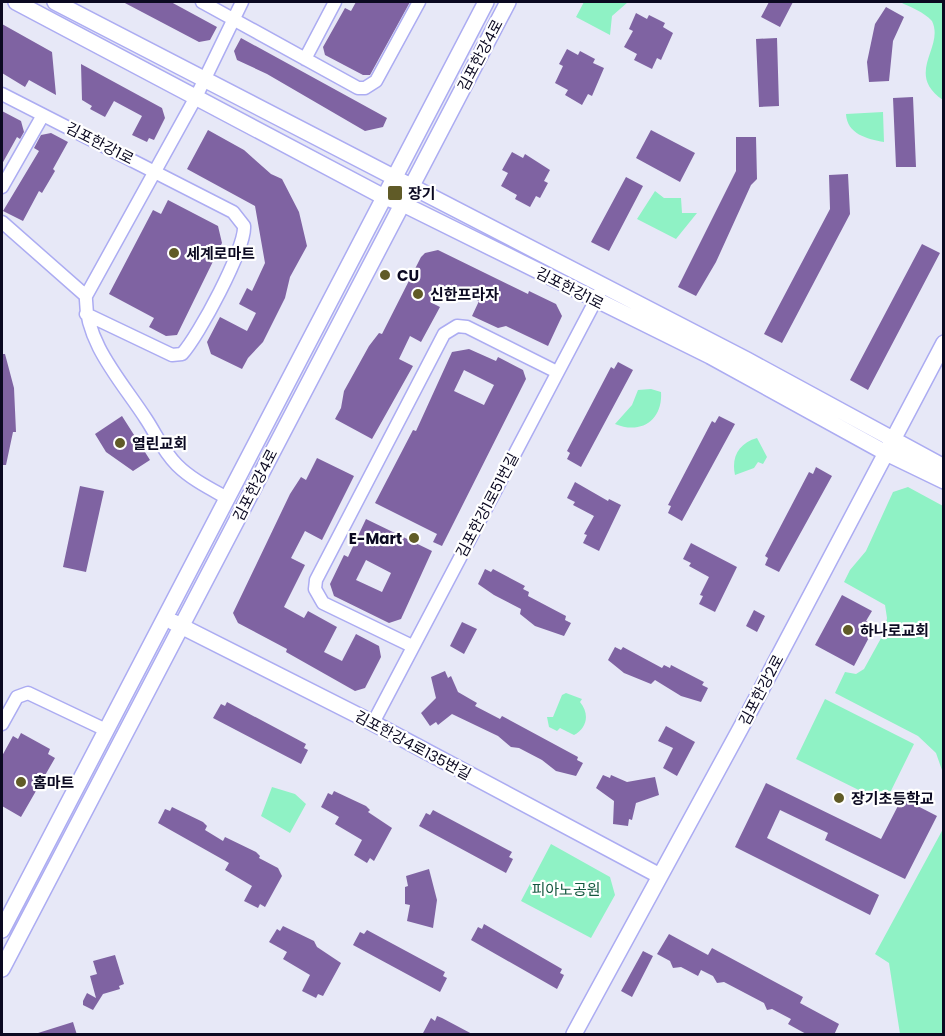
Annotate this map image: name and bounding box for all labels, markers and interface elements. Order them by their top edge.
street label: 김포한강4로 [452,15,508,95]
street label: 김포한강1로 [62,117,138,169]
place label: 장기 [408,183,436,204]
marker: 장기 [386,184,404,202]
place label: 세계로마트 [186,243,255,264]
marker: 세계로마트 [167,246,181,260]
street label: 김포한강1로 [532,262,608,314]
place label: CU [397,265,419,286]
marker: CU [378,268,392,282]
place label: 신한프라자 [430,284,499,305]
marker: 신한프라자 [411,287,425,301]
place label: 열린교회 [132,433,187,454]
marker: 열린교회 [113,436,127,450]
street label: 김포한강4로 [228,445,282,525]
street label: 김포한강1로51번길 [451,449,523,561]
place label: E-Mart [349,528,402,549]
marker: E-Mart [407,531,421,545]
place label: 하나로교회 [860,620,929,641]
marker: 하나로교회 [841,623,855,637]
street label: 김포한강2로 [734,651,788,729]
street label: 김포한강4로135번길 [351,705,475,785]
place label: 홈마트 [33,772,75,793]
marker: 홈마트 [14,775,28,789]
place label: 장기초등학교 [851,788,934,809]
marker: 장기초등학교 [832,791,846,805]
park label: 피아노공원 [531,879,601,900]

